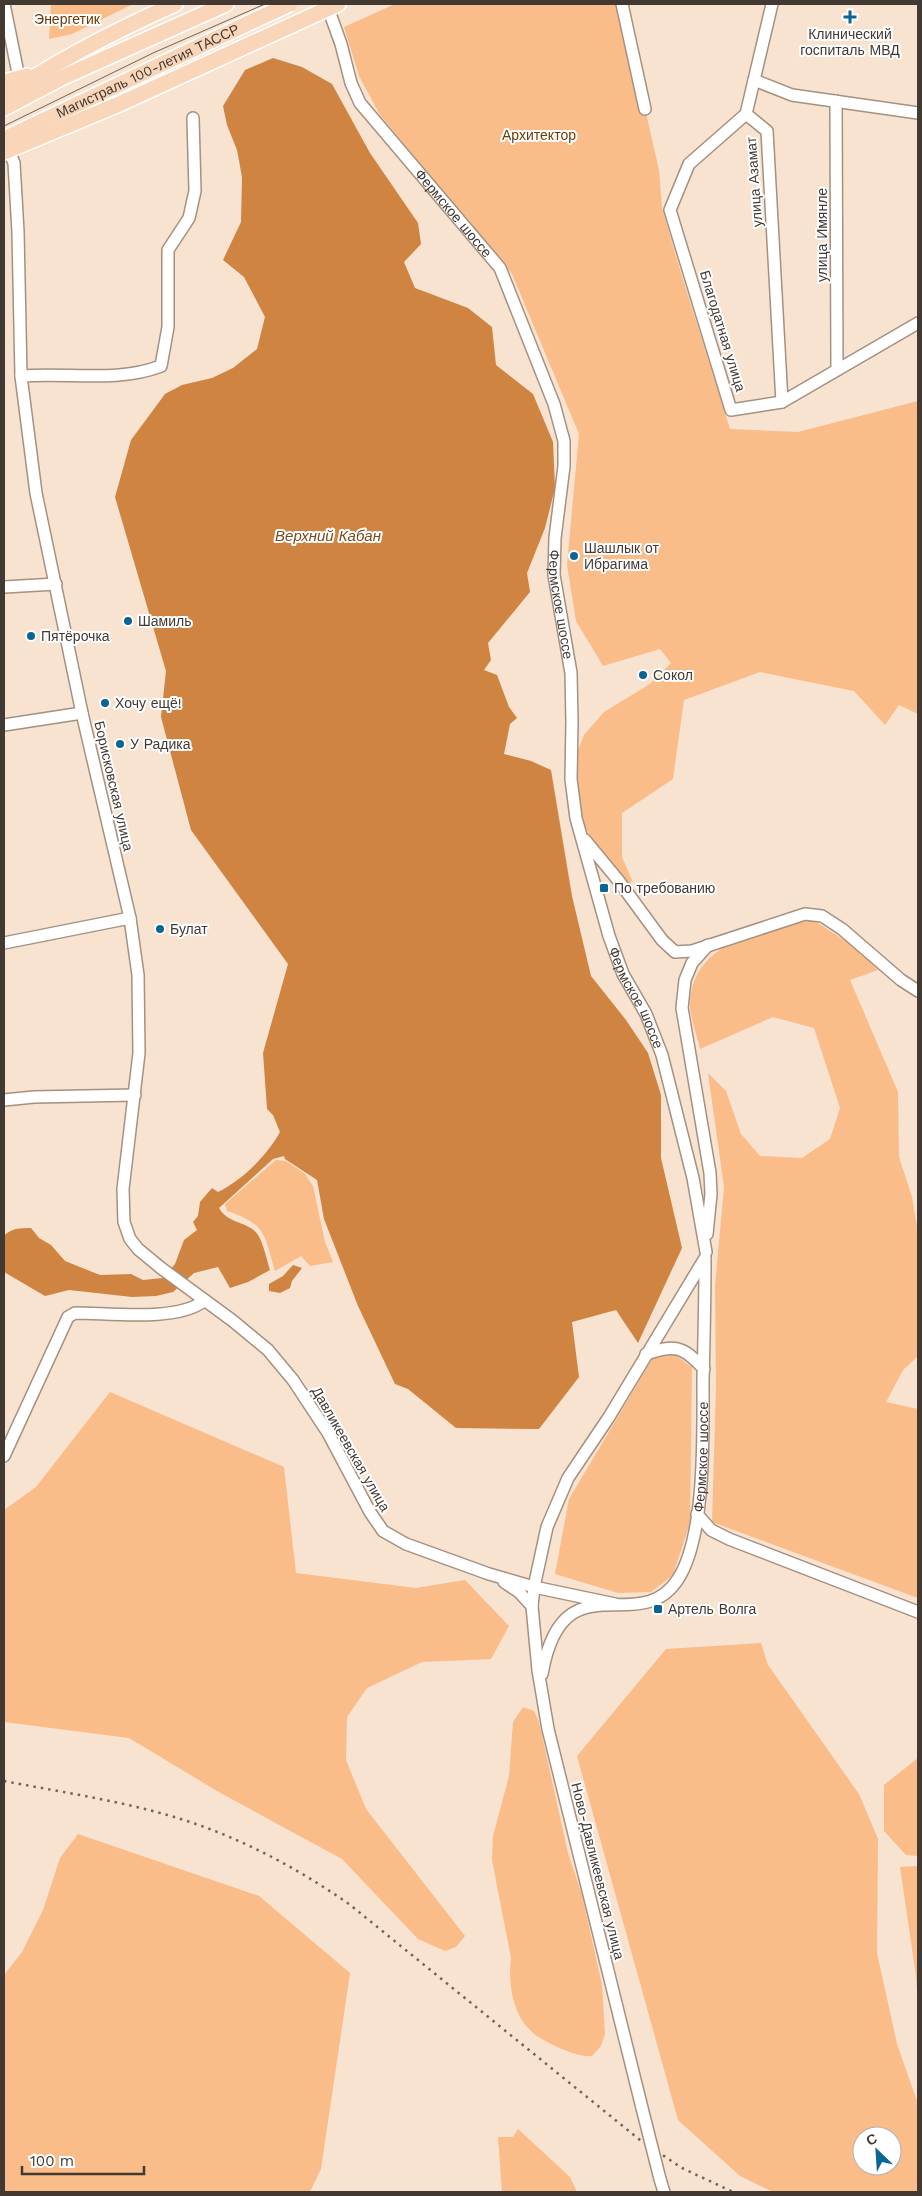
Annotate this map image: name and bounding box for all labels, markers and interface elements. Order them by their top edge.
marker: Клинический госпиталь МВД [843,10,857,24]
park label: Энергетик [34,11,101,27]
street label: Магистраль 100-летия ТАССР [54,21,242,121]
place label: Клинический госпиталь МВД [800,26,900,58]
park label: Архитектор [502,127,576,143]
street label: улица Азамат [743,136,765,228]
street label: Фермское шоссе [412,166,495,261]
street label: улица Имянле [814,188,830,282]
street label: Благодатная улица [697,269,749,394]
water label: Верхний Кабан [275,527,381,545]
place label: Шашлык от Ибрагима [584,540,659,572]
street label: Фермское шоссе [546,550,576,660]
marker: Шашлык от Ибрагима [568,550,580,562]
place label: Шамиль [138,613,192,629]
marker: Шамиль [122,615,134,627]
place label: Пятёрочка [41,628,110,644]
marker: Пятёрочка [25,630,37,642]
place label: Сокол [653,667,693,683]
marker: Сокол [637,669,649,681]
place label: Хочу ещё! [115,695,182,711]
marker: Хочу ещё! [99,697,111,709]
street label: Борисковская улица [91,719,137,853]
place label: У Радика [130,736,191,752]
marker: У Радика [114,738,126,750]
place label: По требованию [614,880,715,896]
marker: По требованию [598,882,610,894]
place label: Булат [170,921,208,937]
marker: Булат [154,923,166,935]
street label: Фермское шоссе [606,945,667,1051]
street label: Давликеевская улица [309,1384,393,1514]
street label: Фермское шоссе [690,1402,711,1513]
place label: Артель Волга [668,1601,756,1617]
marker: Артель Волга [652,1603,664,1615]
street label: Ново-Давликеевская улица [568,1781,628,1961]
north arrow [852,2126,902,2176]
text: С [864,2130,879,2149]
scale bar [22,2144,145,2176]
text: 100 m [30,2152,74,2170]

